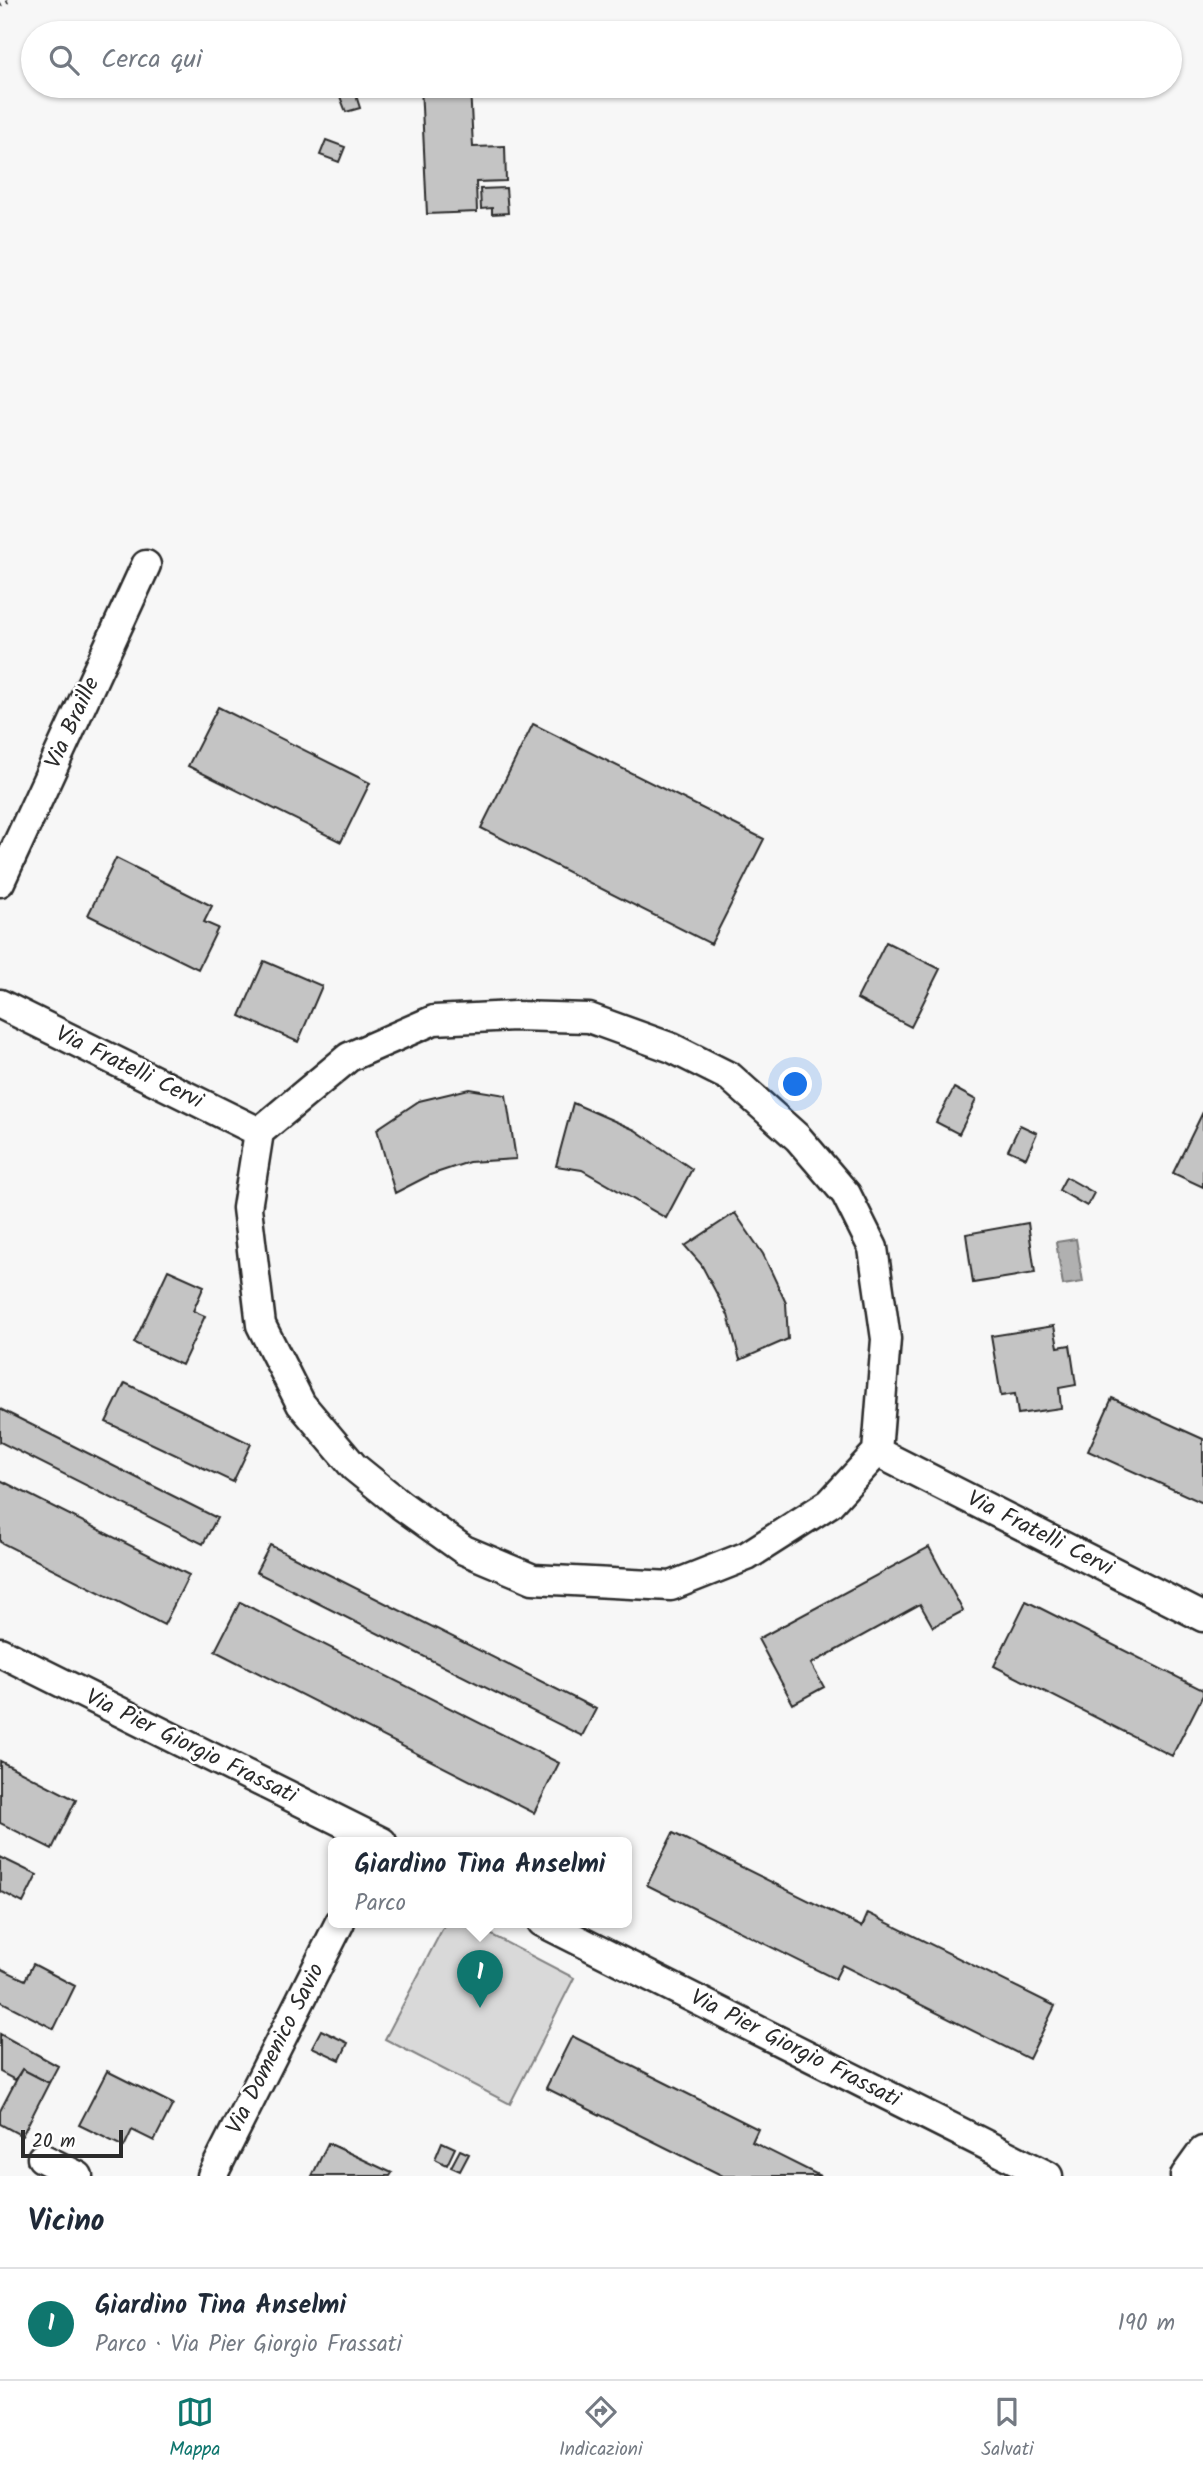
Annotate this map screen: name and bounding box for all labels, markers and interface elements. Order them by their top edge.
search box [21,21,1182,98]
text: Cerca qui [101,39,202,81]
icon: search [45,41,83,79]
street label: Via Braille [36,671,110,775]
street label: Via Fratelli Cervi [49,1017,210,1120]
your location [778,1067,812,1101]
street label: Via Fratelli Cervi [960,1482,1121,1587]
street label: Via Pier Giorgio Frassati [79,1680,304,1815]
popup [328,1837,632,1928]
text: Giardino Tina Anselmi [354,1844,606,1886]
text: Parco [354,1886,406,1922]
pin: 1 [457,1950,503,2008]
street label: Via Domenico Savio [217,1957,335,2141]
street label: Via Pier Giorgio Frassati [684,1980,908,2118]
scale bar [21,2127,122,2159]
text: 20 m [32,2127,75,2157]
text: Vicino [28,2198,105,2246]
text: Giardino Tina Anselmi [95,2285,346,2327]
text: 1 [48,2306,54,2342]
text: 190 m [1118,2306,1175,2342]
text: Parco · Via Pier Giorgio Frassati [95,2327,402,2363]
tab: Mappa [169,2393,220,2465]
tab: Indicazioni [559,2393,643,2465]
tab: Salvati [981,2393,1034,2465]

